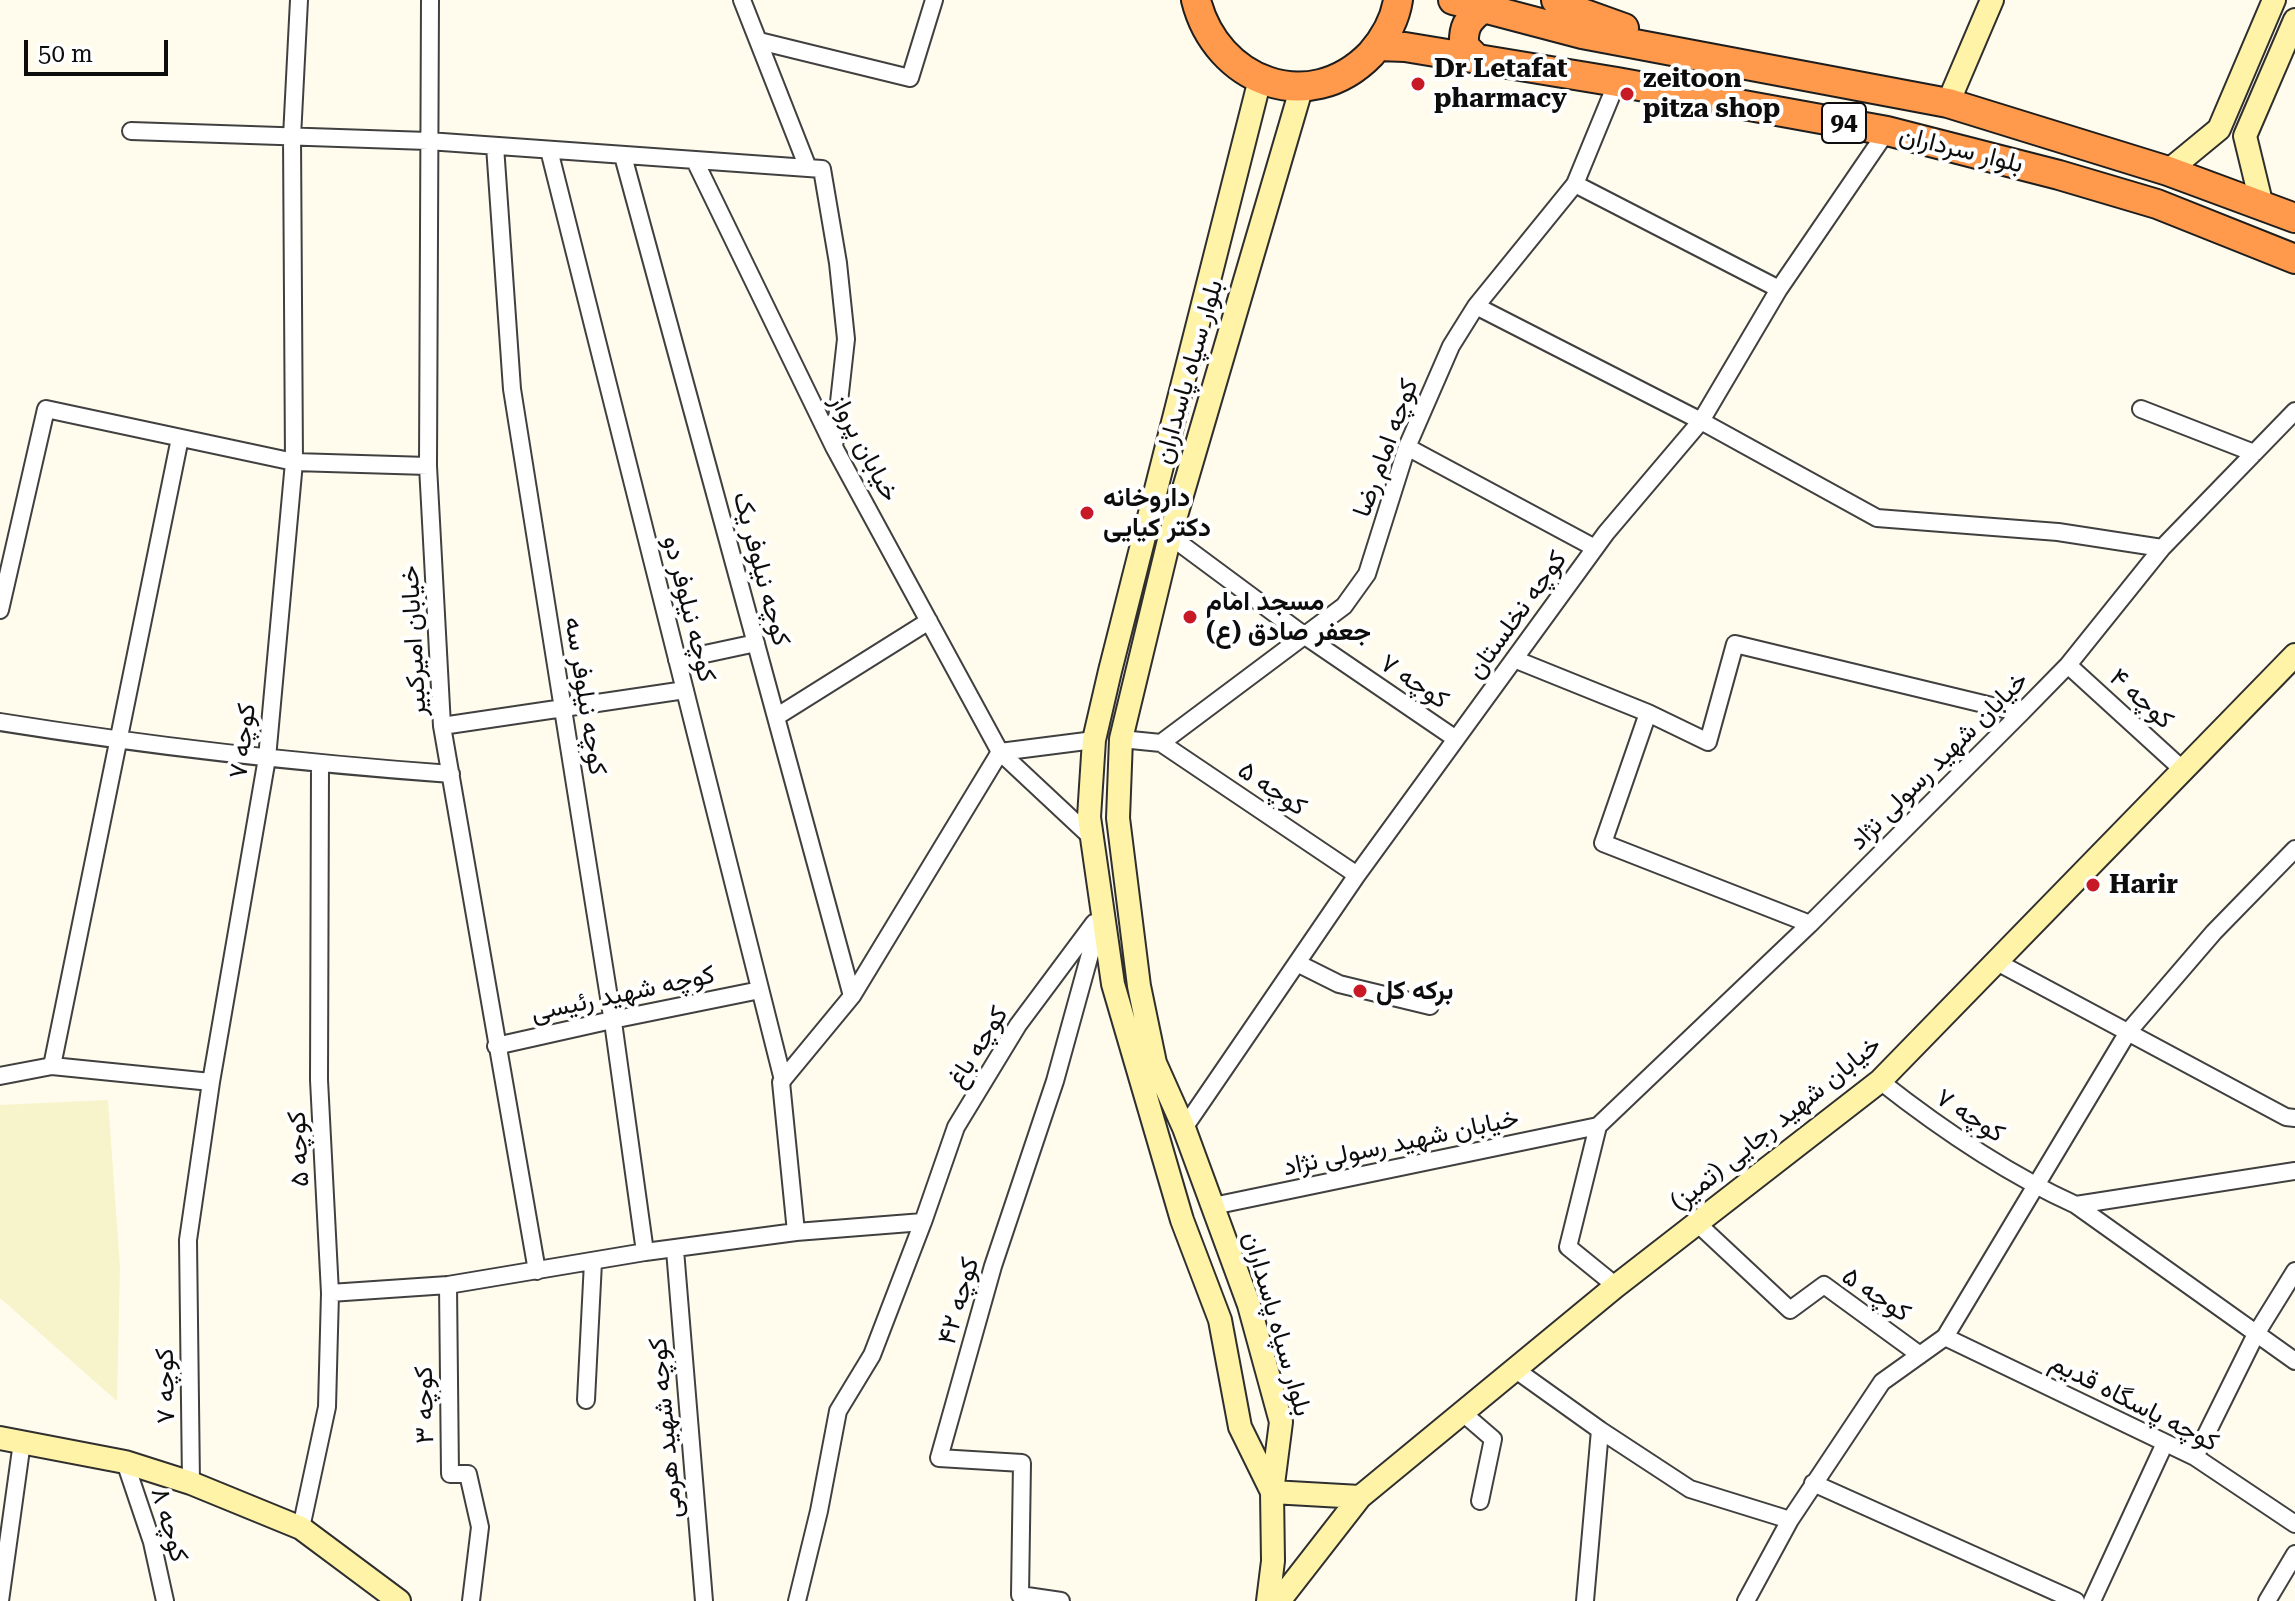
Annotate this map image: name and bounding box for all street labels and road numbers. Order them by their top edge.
road number: 94 [1822,103,1866,143]
street label: بلوار سرداران [1896,120,2026,180]
street label: بلوار سپاه پاسداران [1148,276,1230,468]
street label: کوچه امام رضا [1347,375,1425,521]
street label: خیابان پرواز [823,389,905,507]
street label: کوچه نیلوفر یک [725,488,797,650]
street label: کوچه نیلوفر دو [656,533,722,685]
street label: کوچه نخلستان [1460,545,1574,685]
street label: خیابان امیرکبیر [394,565,434,717]
street label: کوچه نیلوفر سه [557,615,613,777]
street label: کوچه ۷ [1374,648,1454,716]
street label: کوچه ۴ [2103,662,2179,736]
street label: خیابان شهید رسولی نژاد [1843,665,2035,857]
street label: کوچه ۷ [223,701,263,781]
street label: کوچه ۵ [1232,755,1312,823]
street label: کوچه شهید رئیسی [528,959,718,1029]
street label: کوچه باغ [941,1001,1015,1093]
street label: خیابان شهید رجایی (تمیز) [1664,1029,1888,1219]
street label: کوچه ۷ [1930,1082,2010,1150]
street label: خیابان شهید رسولی نژاد [1280,1103,1522,1183]
street label: کوچه ۵ [281,1110,317,1188]
street label: بلوار سپاه پاسداران [1236,1228,1318,1420]
street label: کوچه ۴۲ [932,1254,986,1348]
street label: کوچه ۵ [1836,1261,1916,1329]
street label: کوچه شهید هرمی [643,1336,689,1520]
street label: کوچه پاسگاه قدیم [2044,1347,2224,1459]
street label: کوچه ۷ [150,1348,182,1424]
street label: کوچه ۳ [409,1366,441,1444]
street label: کوچه ۸ [144,1484,194,1566]

